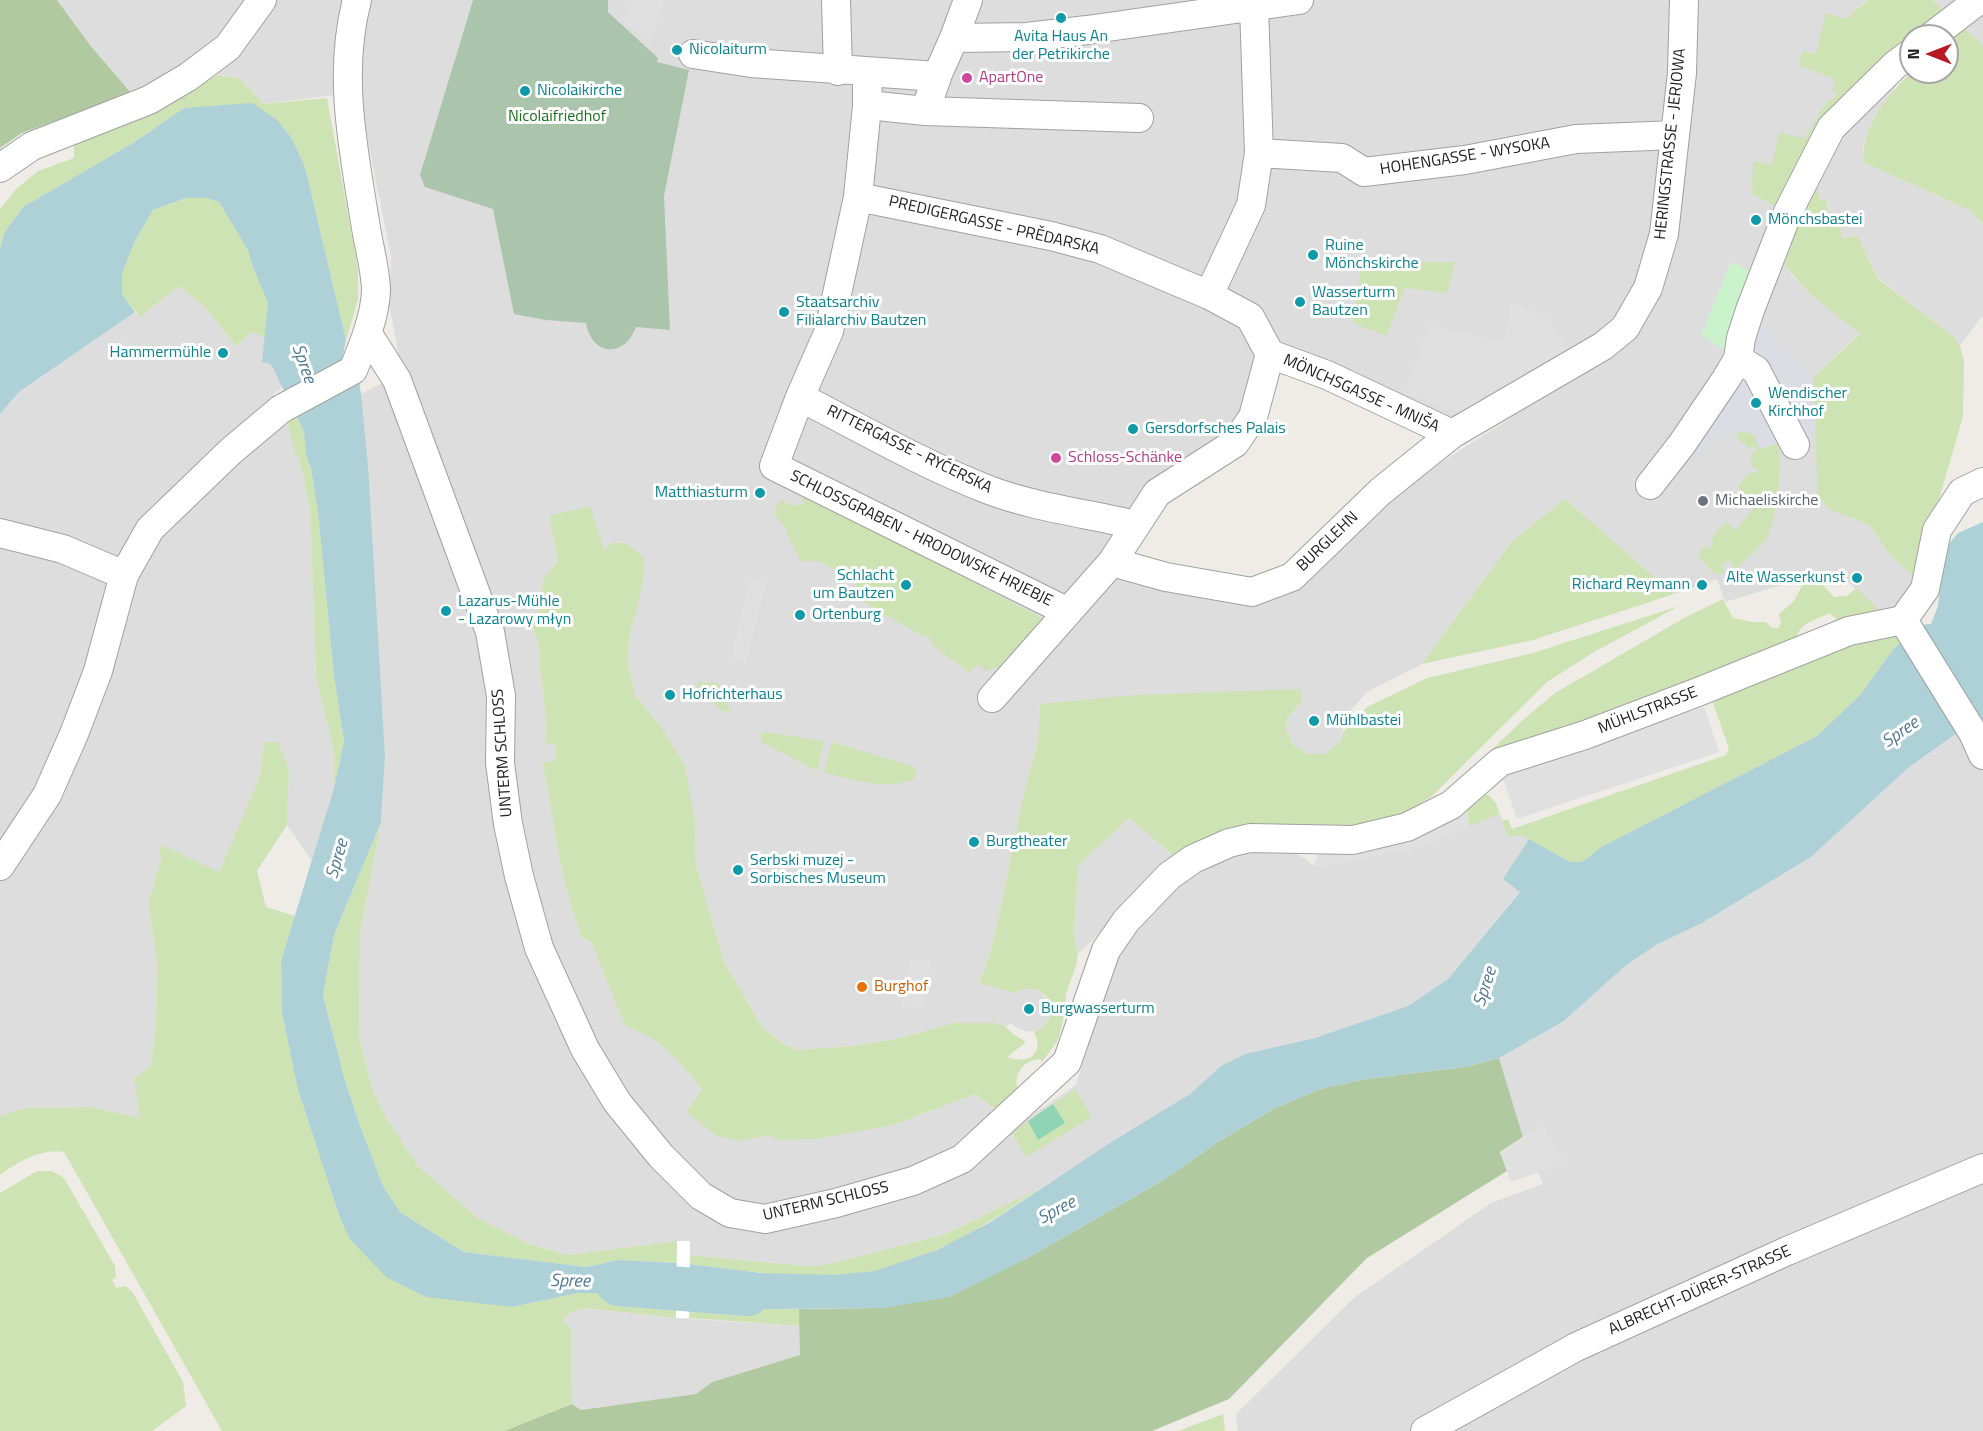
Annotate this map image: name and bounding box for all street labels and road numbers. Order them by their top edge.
street label: HERINGSTRASSE - JERJOWA [1651,47,1691,241]
street label: HOHENGASSE - WYSOKA [1379,134,1551,180]
street label: PREDIGERGASSE - PRĚDARSKA [887,192,1101,260]
street label: MÖNCHSGASSE - MNIŠA [1280,351,1442,437]
street label: RITTERGASSE - RYĆERSKA [823,402,995,498]
street label: SCHLOSSGRABEN - HRODOWSKE HRJEBJE [787,467,1055,611]
street label: BURGLEHN [1293,508,1363,576]
street label: MÜHLSTRASSE [1596,683,1700,739]
street label: UNTERM SCHLOSS [489,688,517,818]
street label: UNTERM SCHLOSS [761,1178,891,1226]
street label: ALBRECHT-DÜRER-STRASSE [1606,1242,1794,1340]

